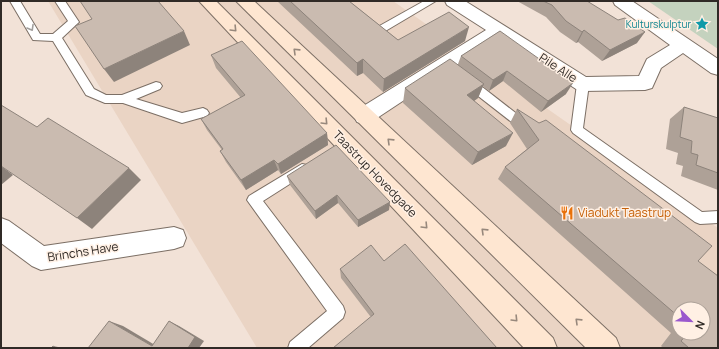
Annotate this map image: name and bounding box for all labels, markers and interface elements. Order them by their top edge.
place icon: Kulturskulptur [694,16,710,32]
place label: Kulturskulptur [626,17,691,31]
one-way arrow [26,24,34,31]
one-way arrow [229,24,237,32]
one-way arrow [293,48,301,56]
street label: Pile Alle [536,49,581,86]
one-way arrow [320,117,327,125]
street label: Taastrup Hovedgade [329,127,421,221]
one-way arrow [387,138,395,146]
place label: Viadukt Taastrup [578,204,671,221]
restaurant icon: Viadukt Taastrup [559,205,575,221]
one-way arrow [420,221,428,229]
one-way arrow [481,228,489,236]
street label: Brinchs Have [46,238,120,265]
north arrow [671,301,711,341]
one-way arrow [510,314,518,322]
one-way arrow [575,318,583,326]
text: N [692,319,709,332]

